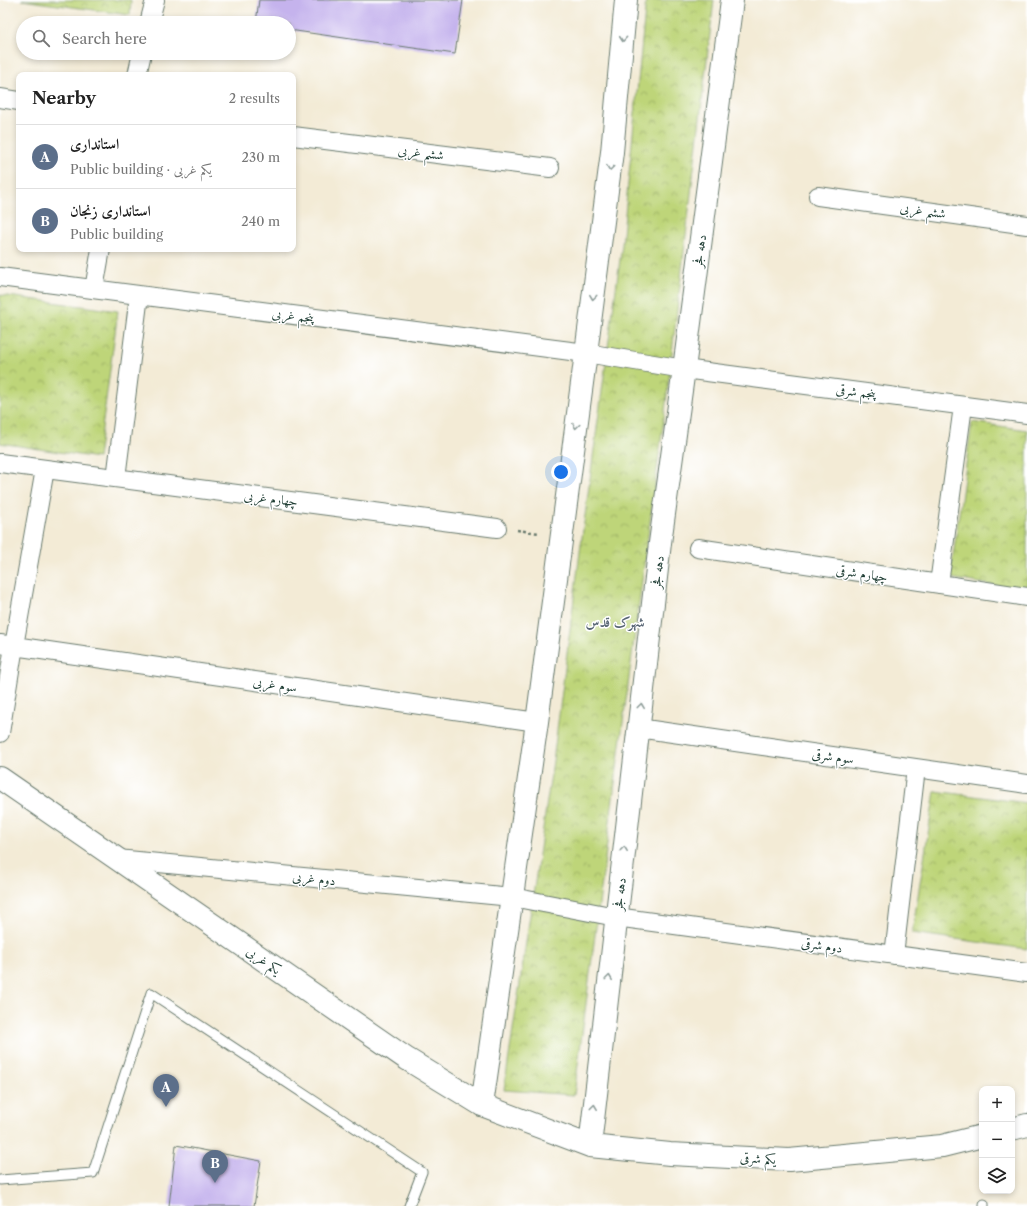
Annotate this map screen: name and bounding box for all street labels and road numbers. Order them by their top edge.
street label: ششم غربی [396,141,445,169]
street label: ششم غربی [898,199,947,227]
street label: دهه فجر [688,233,710,271]
street label: پنجم غربی [271,304,316,331]
street label: پنجم شرقی [835,381,878,406]
street label: چهارم غربی [243,487,299,513]
street label: دهه فجر [647,555,668,592]
street label: چهارم شرقی [835,561,889,589]
street label: سوم غربی [251,673,298,699]
street label: سوم شرقی [810,745,855,771]
street label: دوم غربی [291,868,336,892]
street label: دهه فجر [609,877,630,914]
street label: دوم شرقی [800,934,844,960]
street label: یکم غربی [241,943,285,982]
street label: یکم شرقی [739,1149,778,1172]

